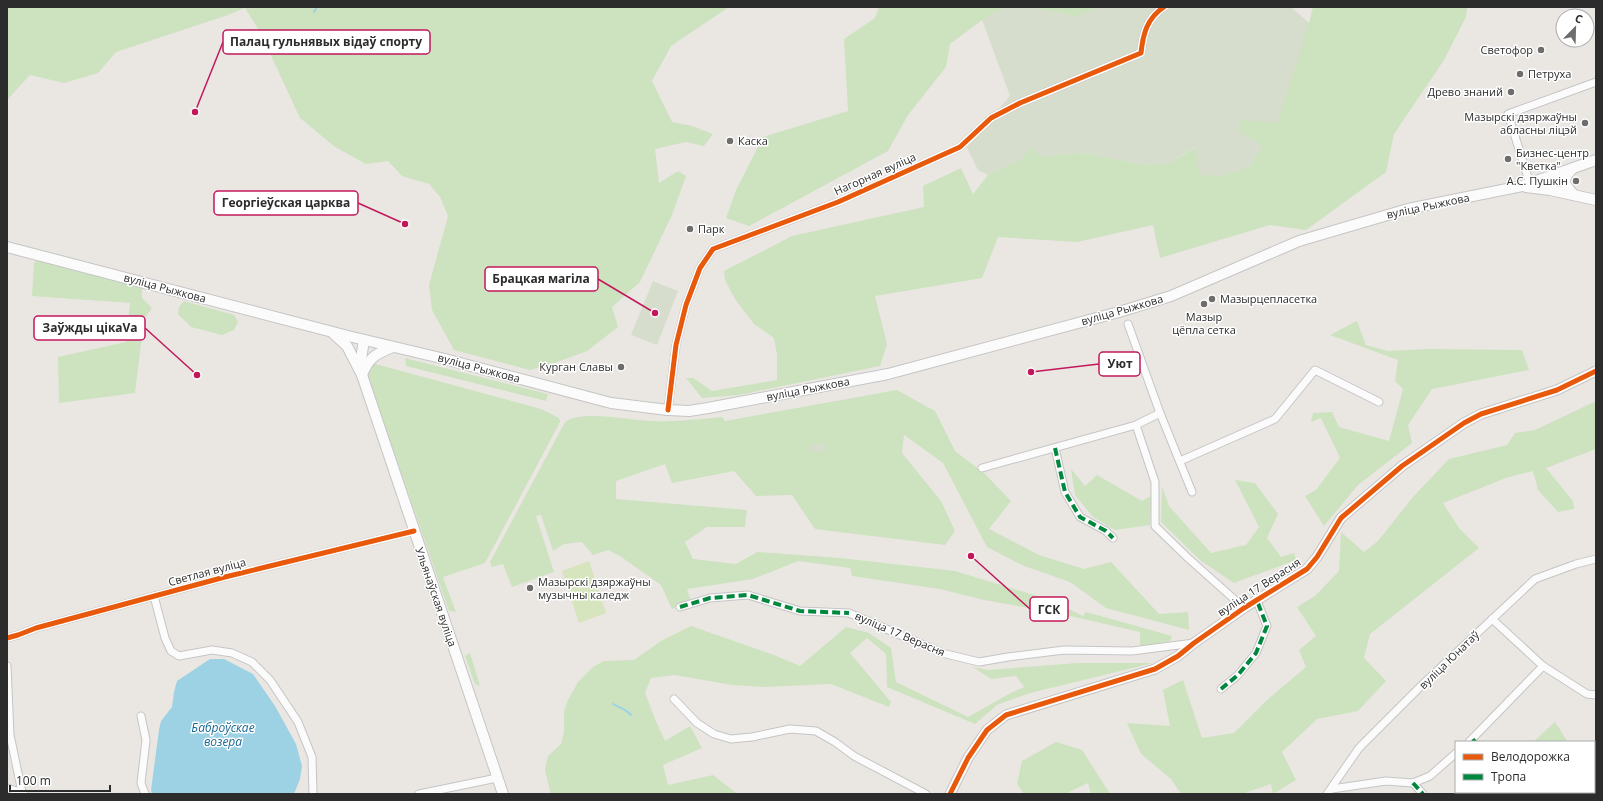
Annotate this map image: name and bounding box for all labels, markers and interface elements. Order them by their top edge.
north arrow [1555,8,1595,48]
text: С [1573,10,1585,27]
callout: Палац гульнявых відаў спорту [223,30,430,54]
text: Палац гульнявых відаў спорту [230,33,422,50]
place label: Светофор [1481,42,1533,57]
marker: Светофор [1536,45,1546,55]
place label: Петруха [1528,66,1571,81]
marker: Петруха [1515,69,1525,79]
place label: Древо знаний [1427,84,1503,99]
marker: Древо знаний [1506,87,1516,97]
place label: Мазырскі дзяржаўны абласны ліцэй [1464,109,1577,137]
marker: Мазырскі дзяржаўны абласны ліцэй [1580,118,1590,128]
place label: Каска [738,133,768,148]
marker: Каска [725,136,735,146]
place label: Бизнес-центр "Кветка" [1516,145,1589,173]
street label: Нагорная вуліца [831,149,918,198]
marker: Бизнес-центр "Кветка" [1503,154,1513,164]
place label: А.С. Пушкін [1507,173,1568,188]
marker: А.С. Пушкін [1571,176,1581,186]
street label: вуліца Рыжкова [1385,189,1471,222]
callout: Георгіеўская царква [214,191,358,215]
text: Георгіеўская царква [222,194,350,211]
place label: Парк [698,221,725,236]
marker: Парк [685,224,695,234]
callout: Брацкая магіла [485,267,598,291]
street label: вуліца Рыжкова [122,269,208,306]
text: Брацкая магіла [492,270,590,287]
street label: вуліца Рыжкова [1079,291,1165,328]
place label: Мазырцепласетка [1220,291,1317,306]
marker: Мазырцепласетка [1207,294,1217,304]
marker: Мазыр цёпла сетка [1199,299,1209,309]
place label: Мазыр цёпла сетка [1172,309,1236,337]
callout: Заўжды цікаVа [34,316,145,340]
text: Заўжды цікаVа [42,319,138,336]
street label: вуліца Рыжкова [436,349,522,386]
callout: Уют [1099,352,1140,376]
text: Уют [1107,355,1133,372]
place label: Курган Славы [539,359,613,374]
marker: Курган Славы [616,362,626,372]
street label: вуліца Рыжкова [765,373,851,404]
street label: Ульянаўская вуліца [412,545,461,649]
street label: Светлая вуліца [166,554,247,589]
street label: вуліца 17 Верасня [1214,554,1303,619]
place label: Мазырскі дзяржаўны музычны каледж [538,574,651,602]
marker: Мазырскі дзяржаўны музычны каледж [525,583,535,593]
callout: ГСК [1030,597,1068,621]
text: ГСК [1038,601,1061,618]
street label: вуліца 17 Верасня [853,608,948,659]
street label: вуліца Юнатаў [1415,627,1482,692]
water label: Баброўскае возера [191,719,255,750]
legend [1455,741,1595,793]
text: Велодорожка [1491,748,1570,765]
scale bar [10,767,110,793]
text: Тропа [1491,768,1526,785]
text: 100 m [16,772,51,789]

